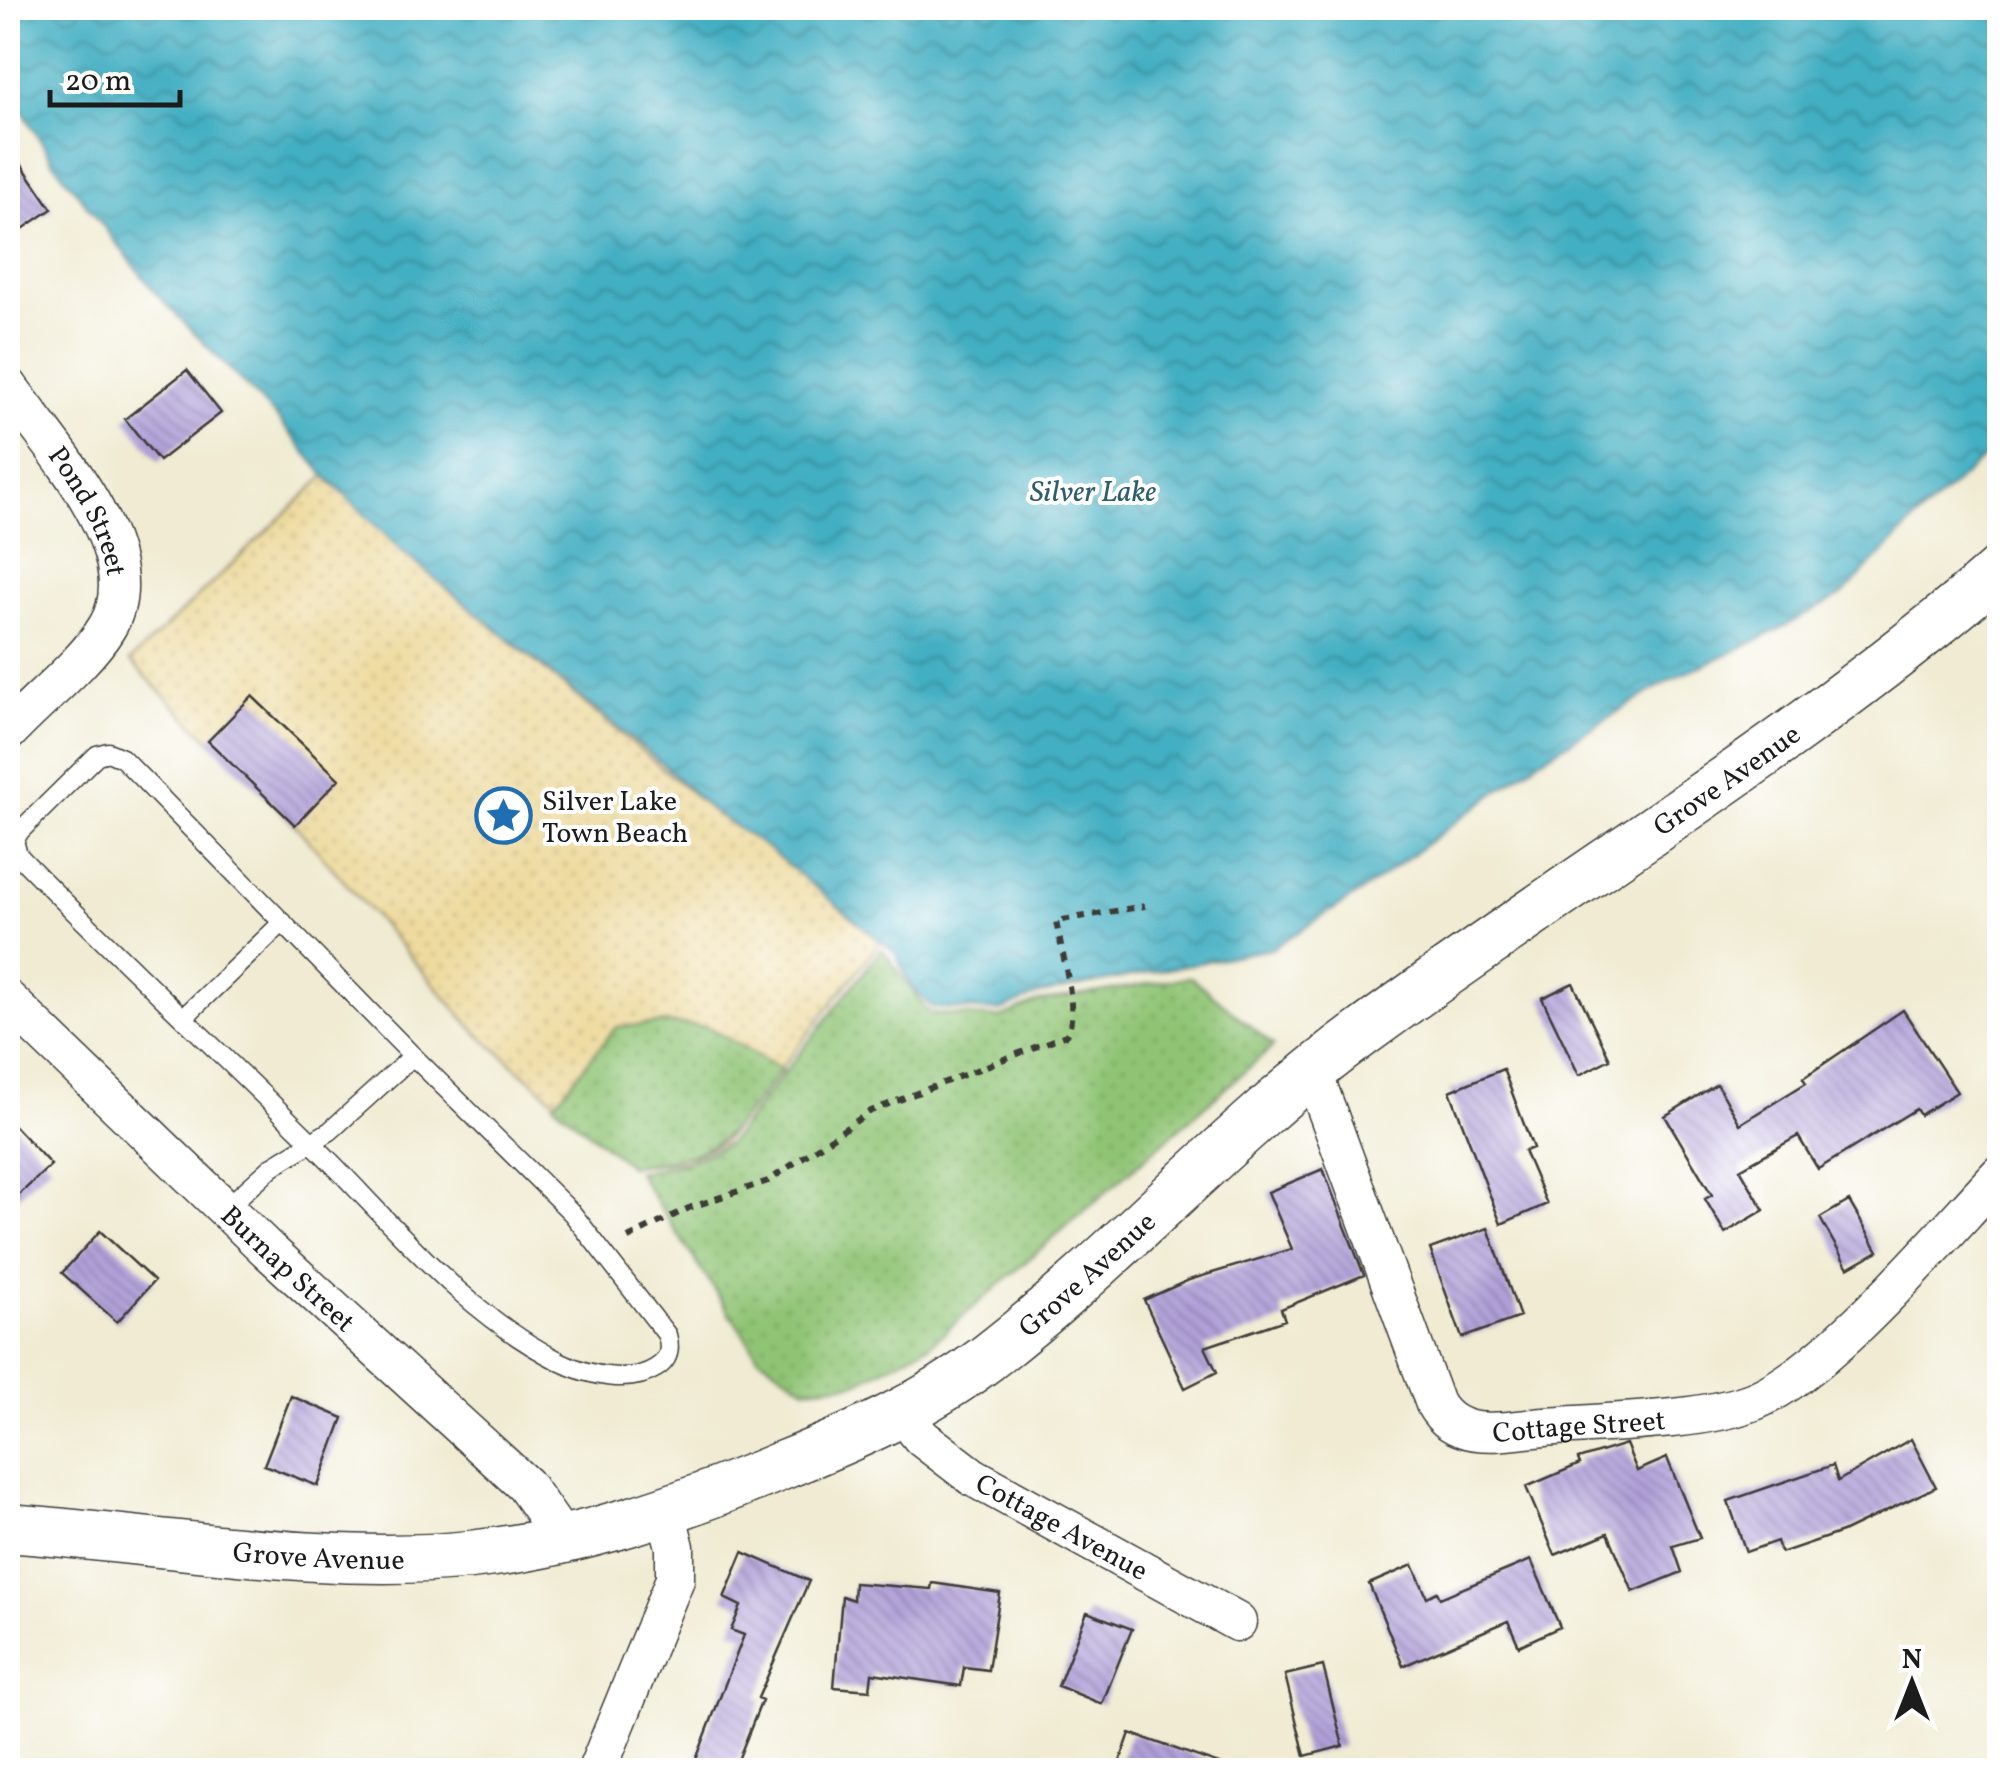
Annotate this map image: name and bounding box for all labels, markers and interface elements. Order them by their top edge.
scale bar [50,45,180,107]
text: 20 m [65,61,131,103]
street label: Pond Street [37,439,134,579]
water label: Silver Lake [1030,472,1156,514]
street label: Grove Avenue [1646,716,1809,847]
place label: Silver Lake Town Beach [542,783,688,854]
place icon: Silver Lake Town Beach [473,786,533,846]
street label: Burnap Street [211,1197,363,1342]
street label: Grove Avenue [1011,1204,1165,1347]
street label: Cottage Street [1491,1402,1667,1454]
street label: Cottage Avenue [968,1465,1154,1591]
street label: Grove Avenue [231,1534,405,1581]
north arrow [1862,1633,1962,1733]
text: N [1902,1641,1922,1680]

